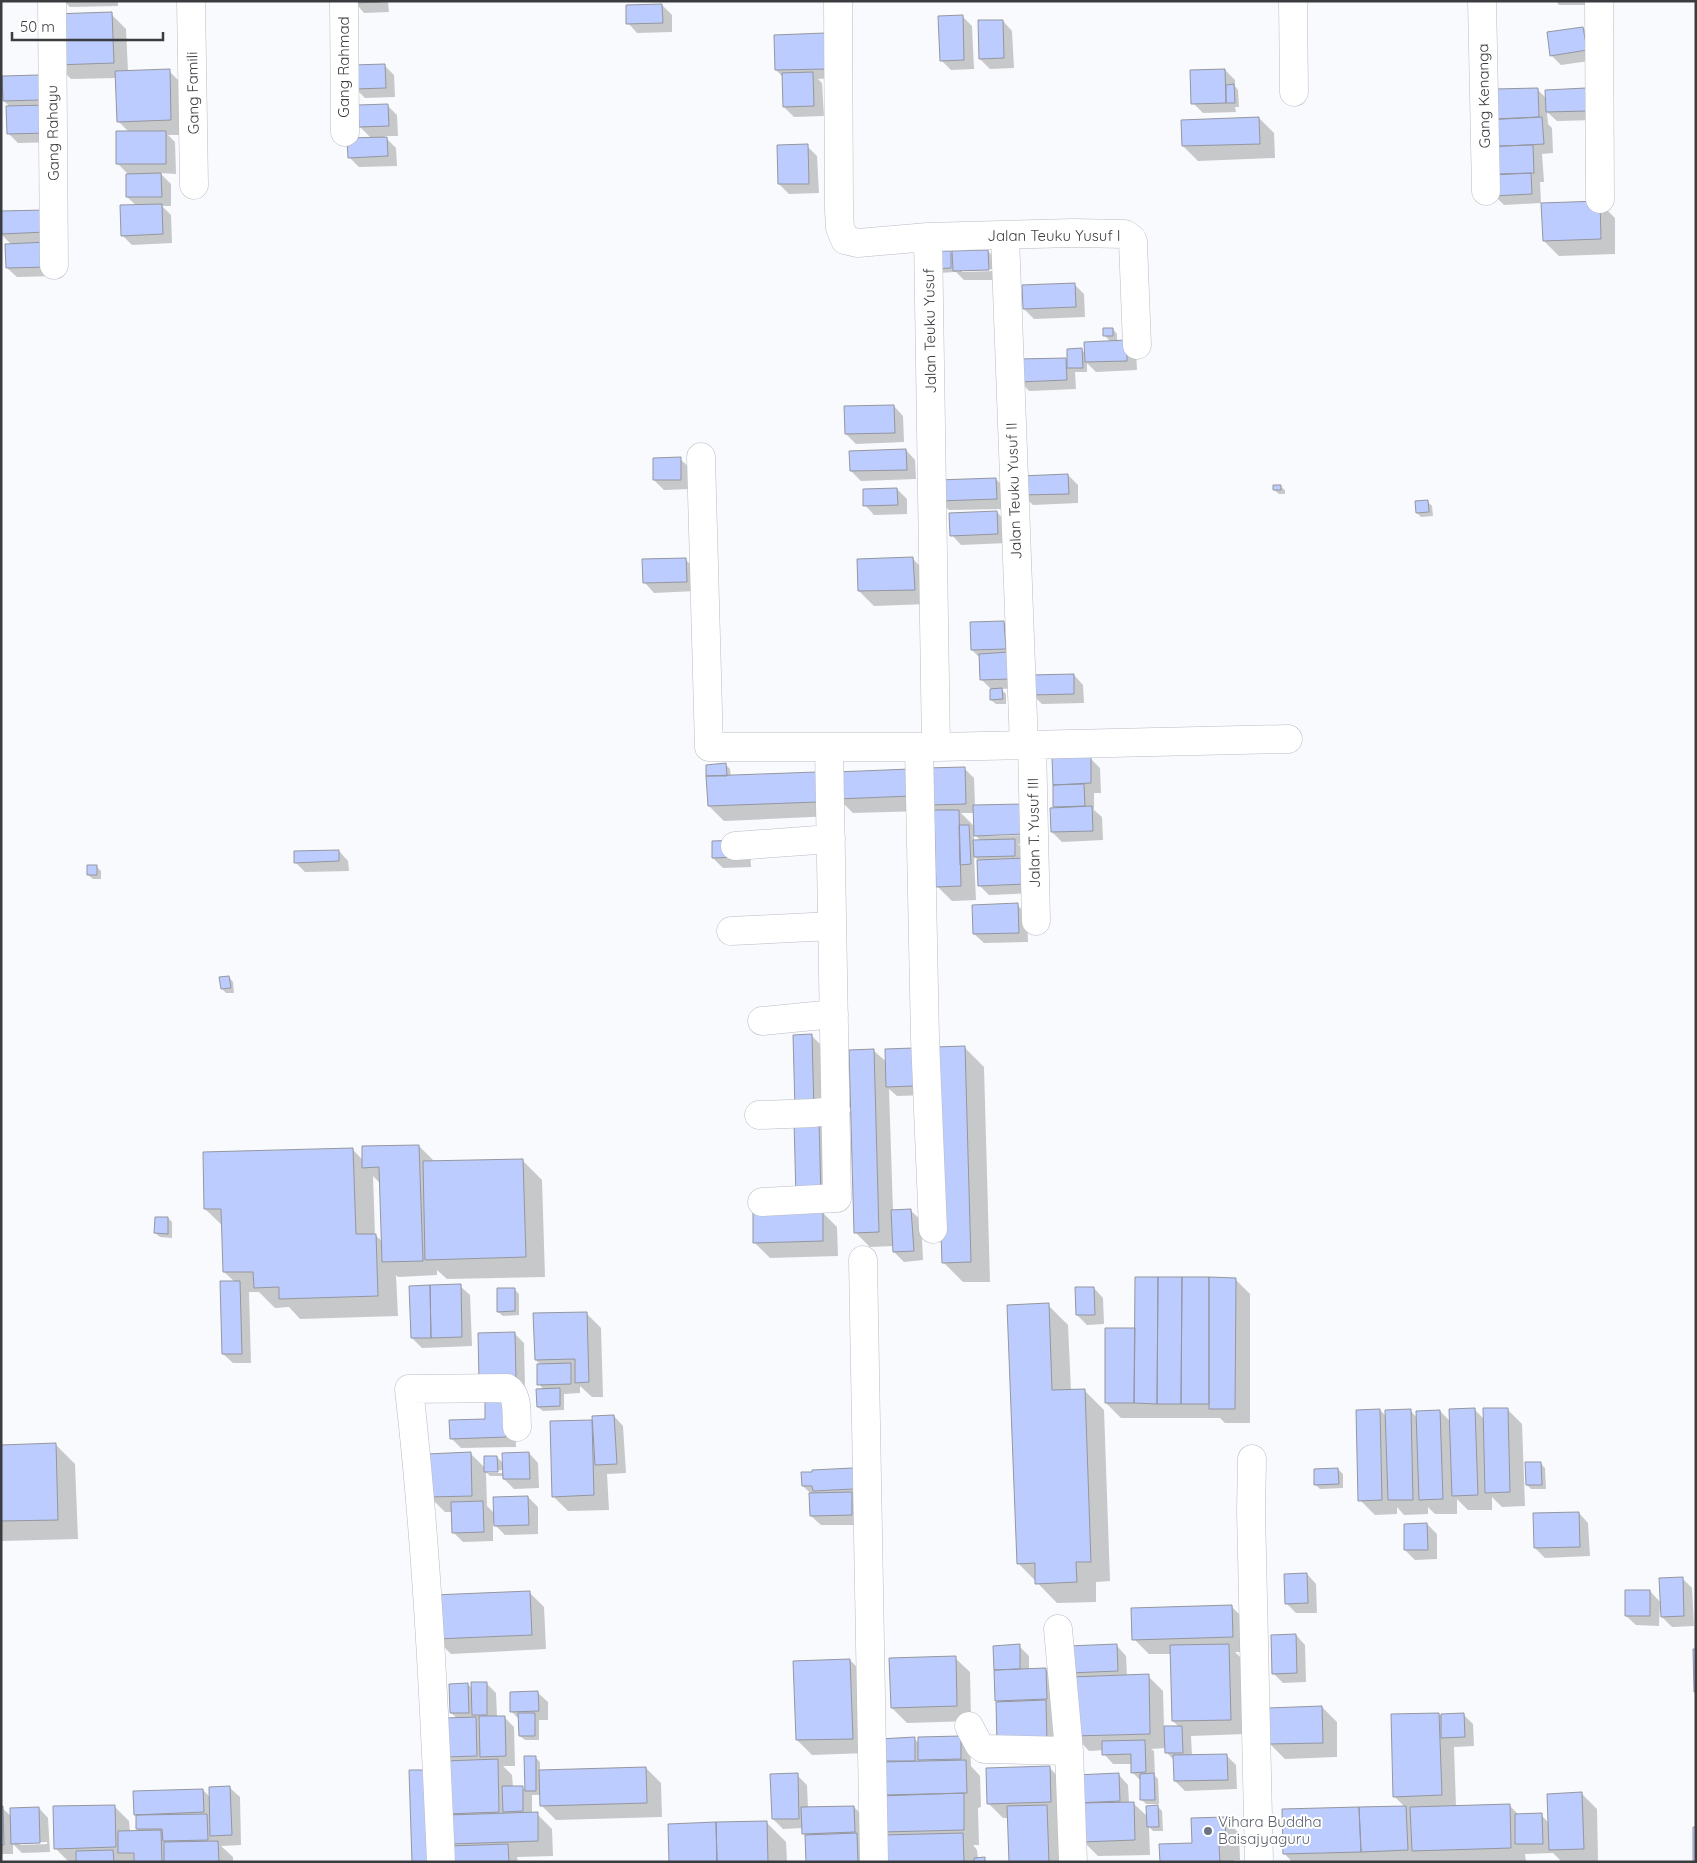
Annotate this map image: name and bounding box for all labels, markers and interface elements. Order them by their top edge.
scale bar [12,10,164,42]
street label: Gang Rahmad [334,16,353,118]
text: 50 m [20,17,55,36]
street label: Gang Kenanga [1473,43,1494,149]
street label: Gang Famili [182,52,203,135]
street label: Gang Rahayu [42,85,63,181]
street label: Jalan Teuku Yusuf I [987,226,1121,245]
street label: Jalan Teuku Yusuf [919,268,940,394]
street label: Jalan Teuku Yusuf II [1002,422,1025,560]
street label: Jalan T. Yusuf III [1023,778,1044,888]
place label: Vihara Buddha Baisajyaguru [1218,1812,1322,1848]
marker: Vihara Buddha Baisajyaguru [1202,1825,1214,1837]

